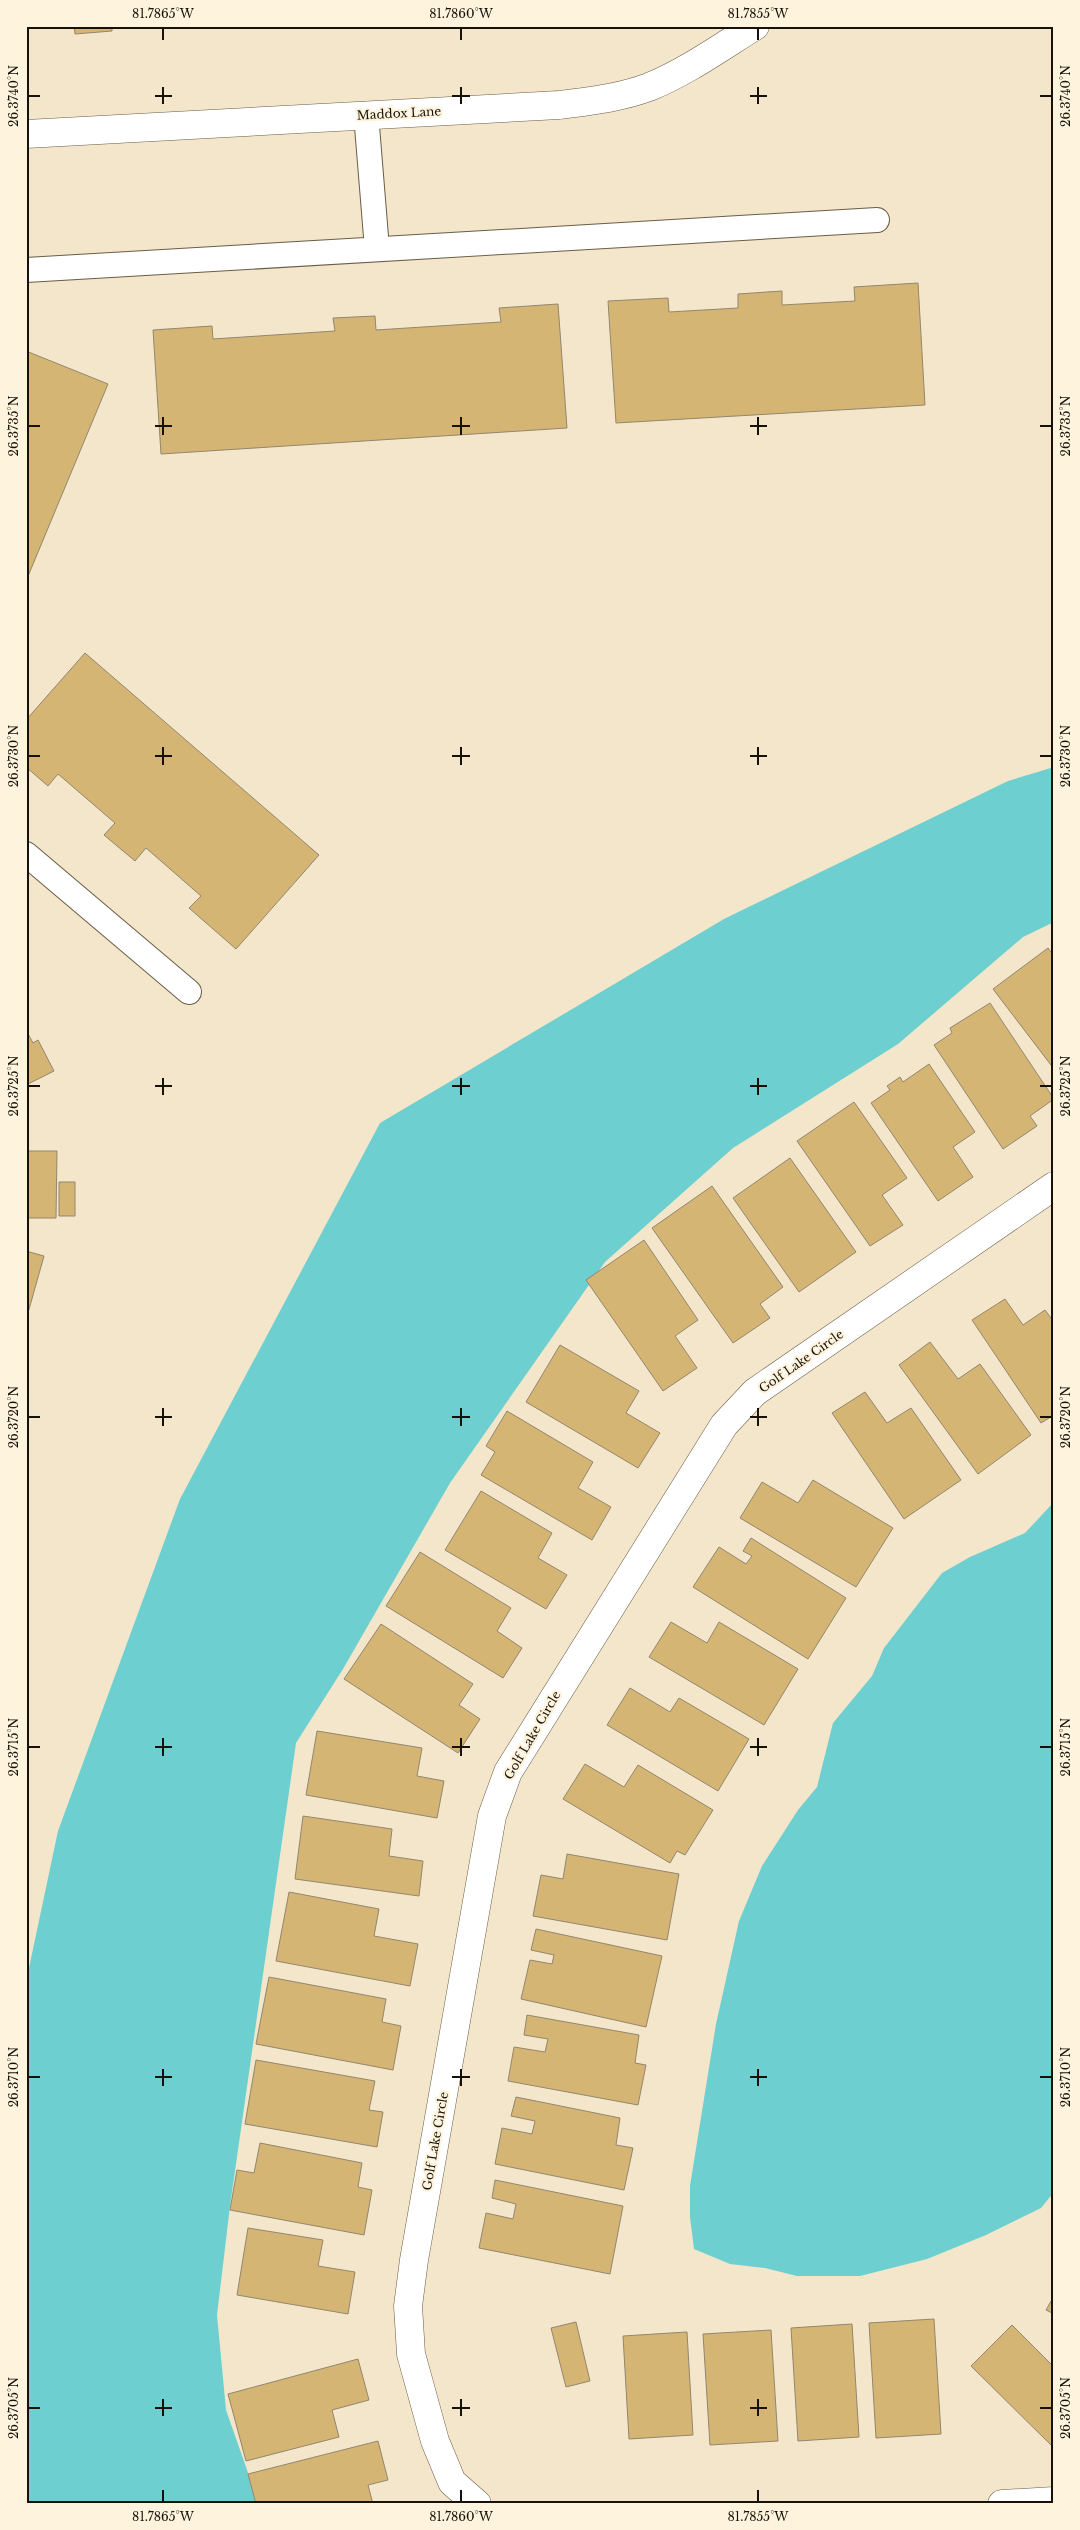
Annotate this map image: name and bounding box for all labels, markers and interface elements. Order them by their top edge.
text: 81.7865°W [132,6,195,21]
text: 81.7860°W [429,6,494,21]
text: 81.7855°W [728,6,789,21]
text: 26.3740°N [6,65,21,127]
text: 26.3740°N [1058,65,1073,127]
street label: Maddox Lane [356,103,442,123]
text: 26.3735°N [6,395,21,456]
text: 26.3735°N [1058,395,1073,456]
text: 26.3730°N [6,725,21,787]
text: 26.3730°N [1058,725,1073,787]
text: 26.3725°N [6,1055,21,1116]
text: 26.3725°N [1058,1055,1073,1116]
street label: Golf Lake Circle [756,1326,846,1396]
text: 26.3720°N [6,1386,21,1448]
text: 26.3720°N [1058,1386,1073,1448]
street label: Golf Lake Circle [501,1688,563,1782]
text: 26.3715°N [6,1717,21,1776]
text: 26.3715°N [1058,1717,1073,1776]
text: 26.3710°N [6,2047,21,2107]
text: 26.3710°N [1058,2047,1073,2107]
street label: Golf Lake Circle [419,2090,451,2191]
text: 26.3705°N [6,2377,21,2439]
text: 26.3705°N [1058,2377,1073,2439]
text: 81.7865°W [132,2509,195,2524]
text: 81.7860°W [429,2509,494,2524]
text: 81.7855°W [728,2509,789,2524]

